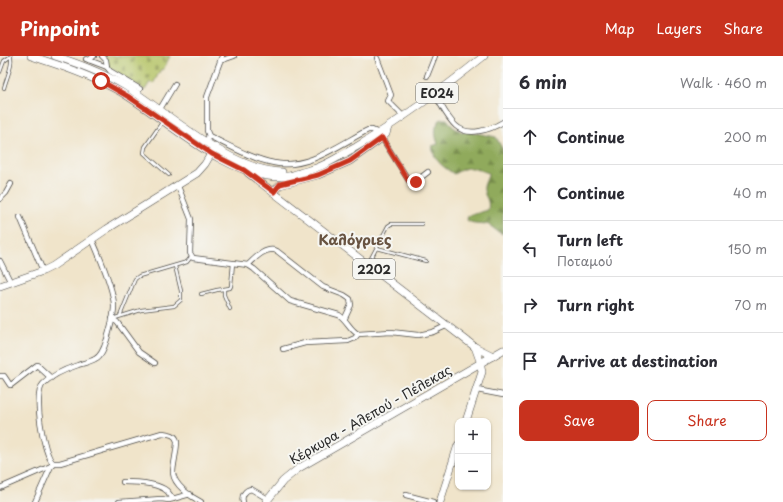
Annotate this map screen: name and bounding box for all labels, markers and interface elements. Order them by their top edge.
text: Pinpoint [20,14,100,42]
text: Map [605,18,635,39]
text: Layers [657,18,702,39]
text: Share [724,18,763,39]
text: 6 min [519,69,567,95]
route start [92,72,110,90]
text: Walk · 460 m [680,73,767,92]
road number: ΕΟ24 [416,83,458,103]
text: Continue [557,125,625,148]
icon: ahead [519,126,541,148]
text: 200 m [724,127,767,146]
route end [407,173,425,191]
text: Continue [557,181,625,204]
icon: ahead [519,182,541,204]
text: 40 m [733,183,767,202]
text: Turn left [557,228,623,251]
district label: Καλόγριες [318,229,392,250]
icon: left [519,238,541,260]
text: 150 m [728,239,767,258]
text: Ποταμού [557,251,613,270]
road number: 2202 [353,259,395,279]
text: Turn right [557,293,634,316]
icon: right [519,294,541,316]
text: 70 m [734,295,767,314]
text: Arrive at destination [557,349,718,372]
icon: arrive [519,350,541,372]
street label: Κέρκυρα - Αλεπού - Πέλεκας [285,360,455,468]
button: Save [519,400,639,441]
button: Share [647,400,767,441]
map controls [455,418,491,490]
button: + [455,418,491,454]
button: − [455,454,491,490]

